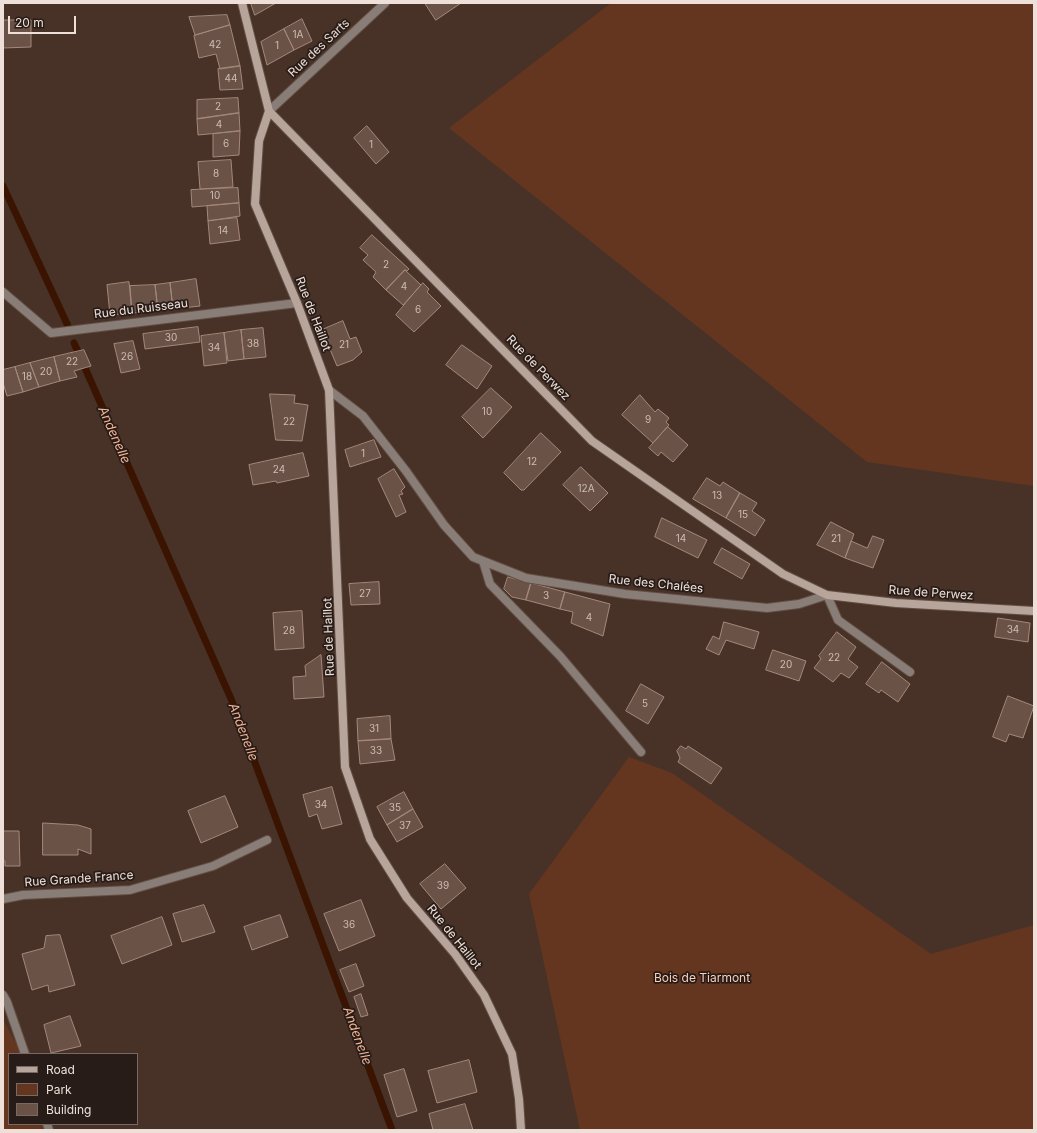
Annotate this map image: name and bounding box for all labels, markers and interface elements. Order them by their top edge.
scale bar [10,8,78,34]
text: 20 m [15,15,44,30]
street label: Rue des Sarts [285,16,353,80]
house number: 1A [293,29,303,41]
house number: 42 [209,39,221,51]
house number: 1 [275,40,279,52]
house number: 44 [225,73,237,85]
house number: 2 [215,101,221,113]
house number: 4 [216,119,222,131]
house number: 6 [223,138,229,150]
house number: 1 [369,139,373,151]
house number: 8 [213,168,219,180]
house number: 10 [210,190,220,202]
house number: 14 [218,225,228,237]
house number: 2 [383,259,389,271]
street label: Rue de Haillot [292,275,334,353]
house number: 4 [401,281,407,293]
street label: Rue du Ruisseau [93,296,189,322]
house number: 6 [415,304,421,316]
house number: 30 [165,332,177,344]
street label: Rue de Perwez [503,332,573,404]
house number: 38 [247,338,259,350]
house number: 21 [339,339,349,351]
house number: 34 [208,342,220,354]
house number: 26 [121,351,133,363]
house number: 22 [66,356,78,368]
house number: 20 [40,366,52,378]
house number: 18 [22,371,32,383]
water label: Andenelle [94,404,134,466]
house number: 10 [482,406,492,418]
house number: 9 [645,414,651,426]
house number: 22 [283,416,295,428]
house number: 1 [361,448,365,460]
house number: 12 [527,456,537,468]
house number: 24 [273,464,285,476]
house number: 12A [577,483,595,495]
house number: 13 [712,490,722,502]
house number: 15 [738,509,748,521]
house number: 14 [676,533,686,545]
house number: 21 [831,533,841,545]
street label: Rue des Chalées [608,572,704,596]
street label: Rue de Perwez [888,583,974,603]
house number: 27 [359,588,371,600]
house number: 3 [543,590,549,602]
street label: Rue de Haillot [320,598,338,676]
house number: 4 [586,612,592,624]
house number: 34 [1007,624,1019,636]
house number: 28 [283,625,295,637]
house number: 22 [828,652,840,664]
house number: 20 [780,659,792,671]
house number: 5 [642,698,648,710]
water label: Andenelle [225,701,261,763]
house number: 31 [369,723,379,735]
house number: 33 [370,745,382,757]
house number: 34 [315,799,327,811]
house number: 35 [389,802,401,814]
house number: 37 [399,820,411,832]
street label: Rue Grande France [24,868,134,890]
house number: 39 [437,880,449,892]
street label: Rue de Haillot [424,902,484,972]
house number: 36 [343,919,355,931]
park label: Bois de Tiarmont [654,971,750,985]
water label: Andenelle [339,1005,375,1067]
legend [8,1053,138,1125]
text: Road [46,1062,75,1077]
text: Park [46,1082,72,1097]
text: Building [46,1102,91,1117]

